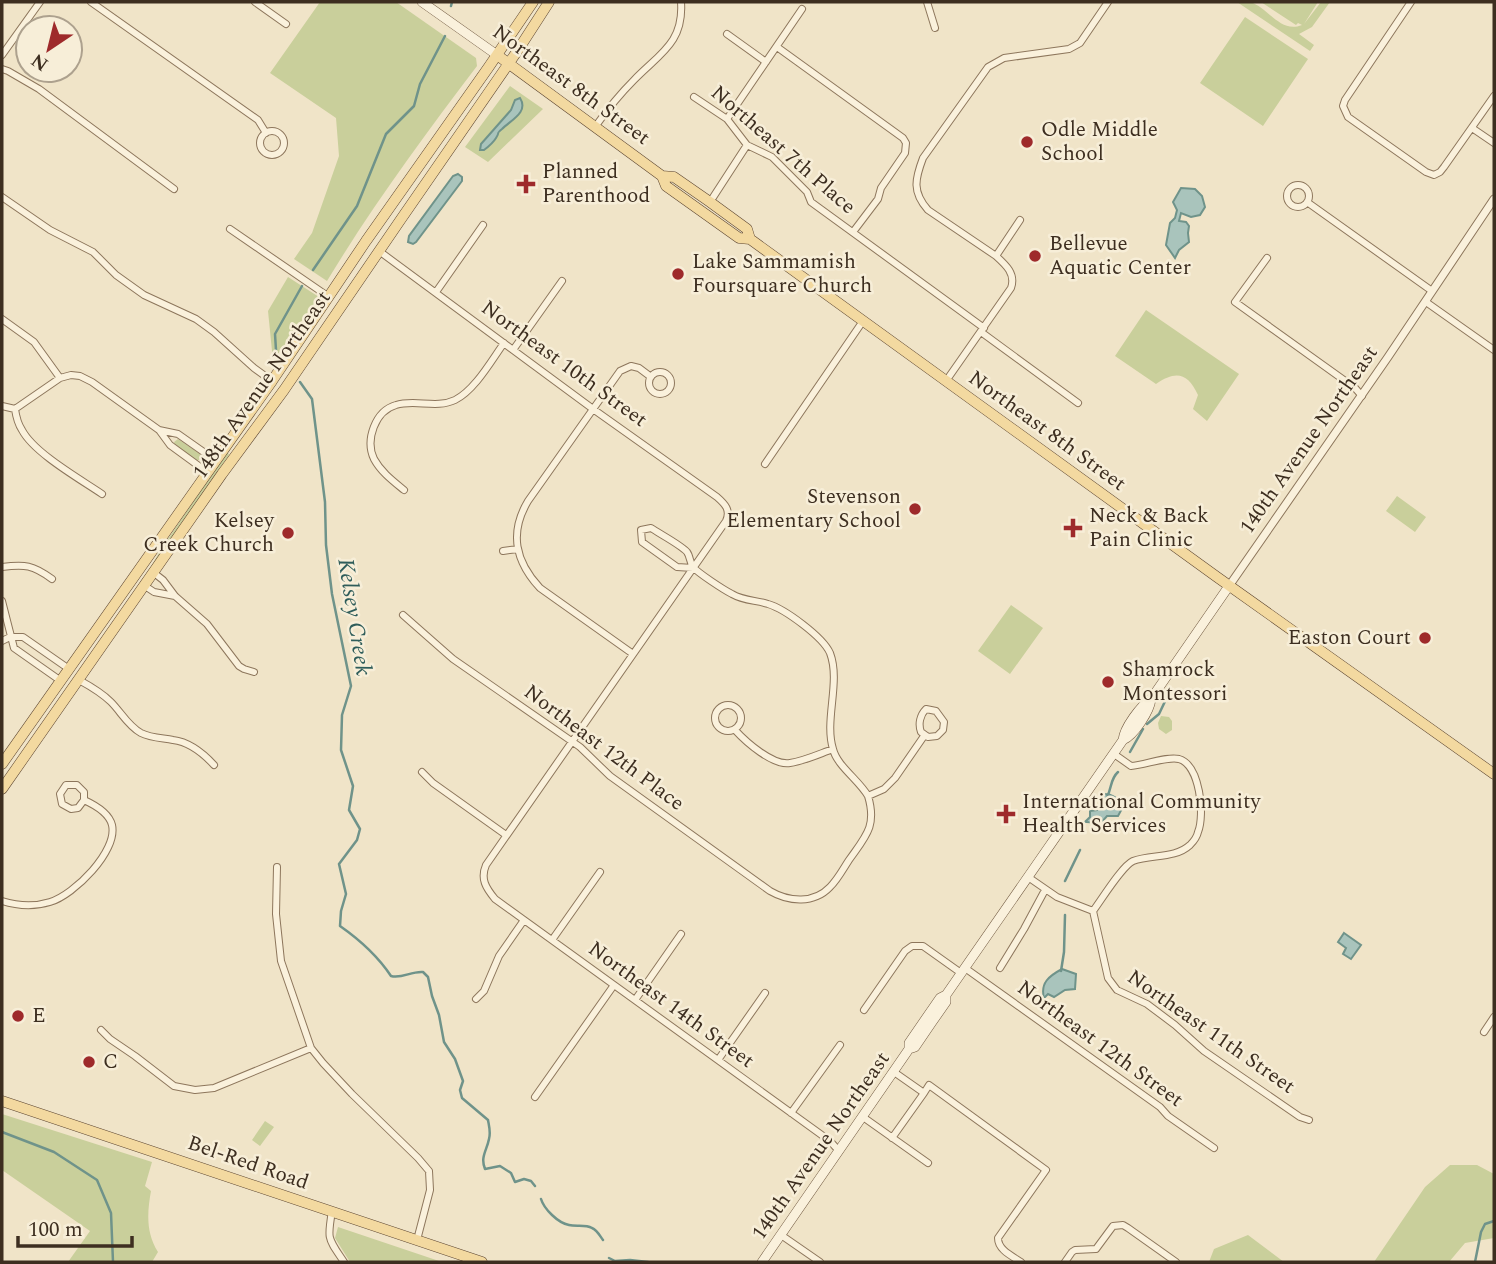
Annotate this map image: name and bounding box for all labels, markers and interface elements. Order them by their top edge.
north arrow [14,14,84,84]
street label: Northeast 8th Street [485,17,657,153]
text: N [25,45,55,78]
street label: Northeast 7th Place [703,78,863,222]
place label: Odle Middle School [1041,114,1158,170]
marker: Odle Middle School [1019,134,1035,150]
place label: Planned Parenthood [542,156,650,212]
marker: Planned Parenthood [516,174,536,194]
place label: Bellevue Aquatic Center [1049,228,1191,284]
place label: Lake Sammamish Foursquare Church [692,246,872,302]
marker: Bellevue Aquatic Center [1027,248,1043,264]
marker: Lake Sammamish Foursquare Church [670,266,686,282]
street label: 148th Avenue Northeast [185,284,339,486]
street label: Northeast 10th Street [474,293,654,435]
street label: 140th Avenue Northeast [1232,339,1386,541]
street label: Northeast 8th Street [961,363,1133,499]
place label: Stevenson Elementary School [726,481,901,537]
place label: Neck & Back Pain Clinic [1089,500,1209,556]
marker: Stevenson Elementary School [907,501,923,517]
place label: Kelsey Creek Church [143,505,275,561]
marker: Neck & Back Pain Clinic [1063,518,1083,538]
marker: Kelsey Creek Church [280,525,296,541]
water label: Kelsey Creek [327,556,381,679]
place label: Easton Court [1288,622,1411,654]
marker: Easton Court [1417,630,1433,646]
place label: Shamrock Montessori [1122,654,1227,710]
marker: Shamrock Montessori [1100,674,1116,690]
street label: Northeast 12th Place [517,677,691,819]
place label: International Community Health Services [1022,786,1261,842]
marker: International Community Health Services [996,804,1016,824]
street label: Northeast 14th Street [581,934,761,1076]
street label: Northeast 11th Street [1120,962,1302,1102]
street label: Northeast 12th Street [1010,973,1190,1115]
place label: E [32,1000,46,1032]
marker: E [10,1008,26,1024]
street label: 140th Avenue Northeast [744,1045,898,1247]
place label: C [103,1046,118,1078]
marker: C [81,1054,97,1070]
street label: Bel-Red Road [183,1127,313,1199]
scale bar [18,1204,131,1248]
text: 100 m [28,1214,83,1246]

